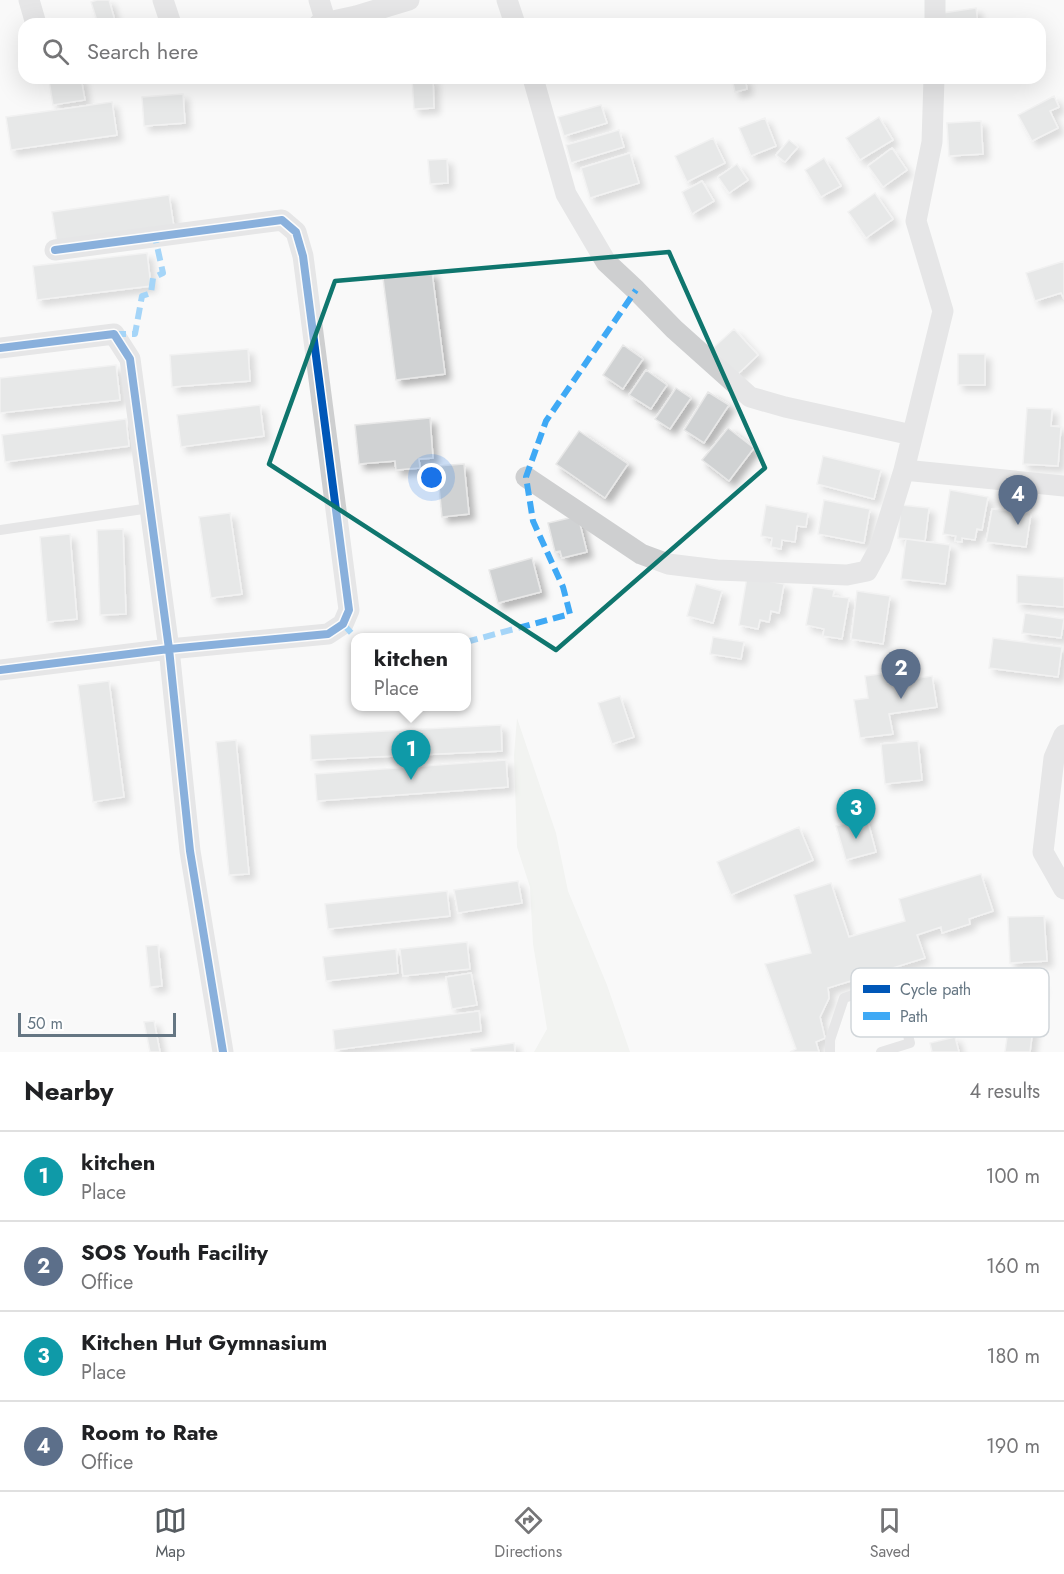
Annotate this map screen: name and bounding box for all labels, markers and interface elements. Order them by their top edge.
search box [18,18,1046,84]
icon: search [39,35,72,68]
text: Search here [87,35,198,67]
your location [417,463,446,492]
pin: 4 [998,476,1038,525]
popup [351,633,471,711]
text: kitchen [374,642,448,674]
pin: 2 [882,650,920,699]
text: Place [374,674,419,703]
pin: 1 [392,730,430,780]
pin: 3 [836,790,876,839]
legend [851,968,1049,1037]
text: Cycle path [900,978,971,1001]
text: Path [900,1005,928,1028]
scale bar [18,1010,176,1038]
text: 50 m [27,1012,63,1035]
text: Nearby [24,1072,113,1110]
text: 4 results [969,1077,1040,1106]
text: kitchen [81,1146,155,1178]
text: 1 [38,1162,49,1191]
text: 100 m [985,1162,1040,1191]
text: Place [81,1178,126,1207]
text: SOS Youth Facility [81,1236,268,1268]
text: 2 [37,1252,50,1281]
text: 160 m [986,1252,1040,1281]
text: Office [81,1268,133,1297]
text: Kitchen Hut Gymnasium [81,1326,327,1358]
text: 3 [37,1342,50,1371]
text: 180 m [986,1342,1040,1371]
text: Place [81,1358,126,1387]
text: Room to Rate [81,1416,218,1448]
text: 4 [37,1432,50,1461]
text: 190 m [986,1432,1040,1461]
text: Office [81,1448,133,1477]
tab: Map [154,1504,187,1563]
tab: Directions [494,1504,562,1563]
tab: Saved [870,1504,910,1563]

